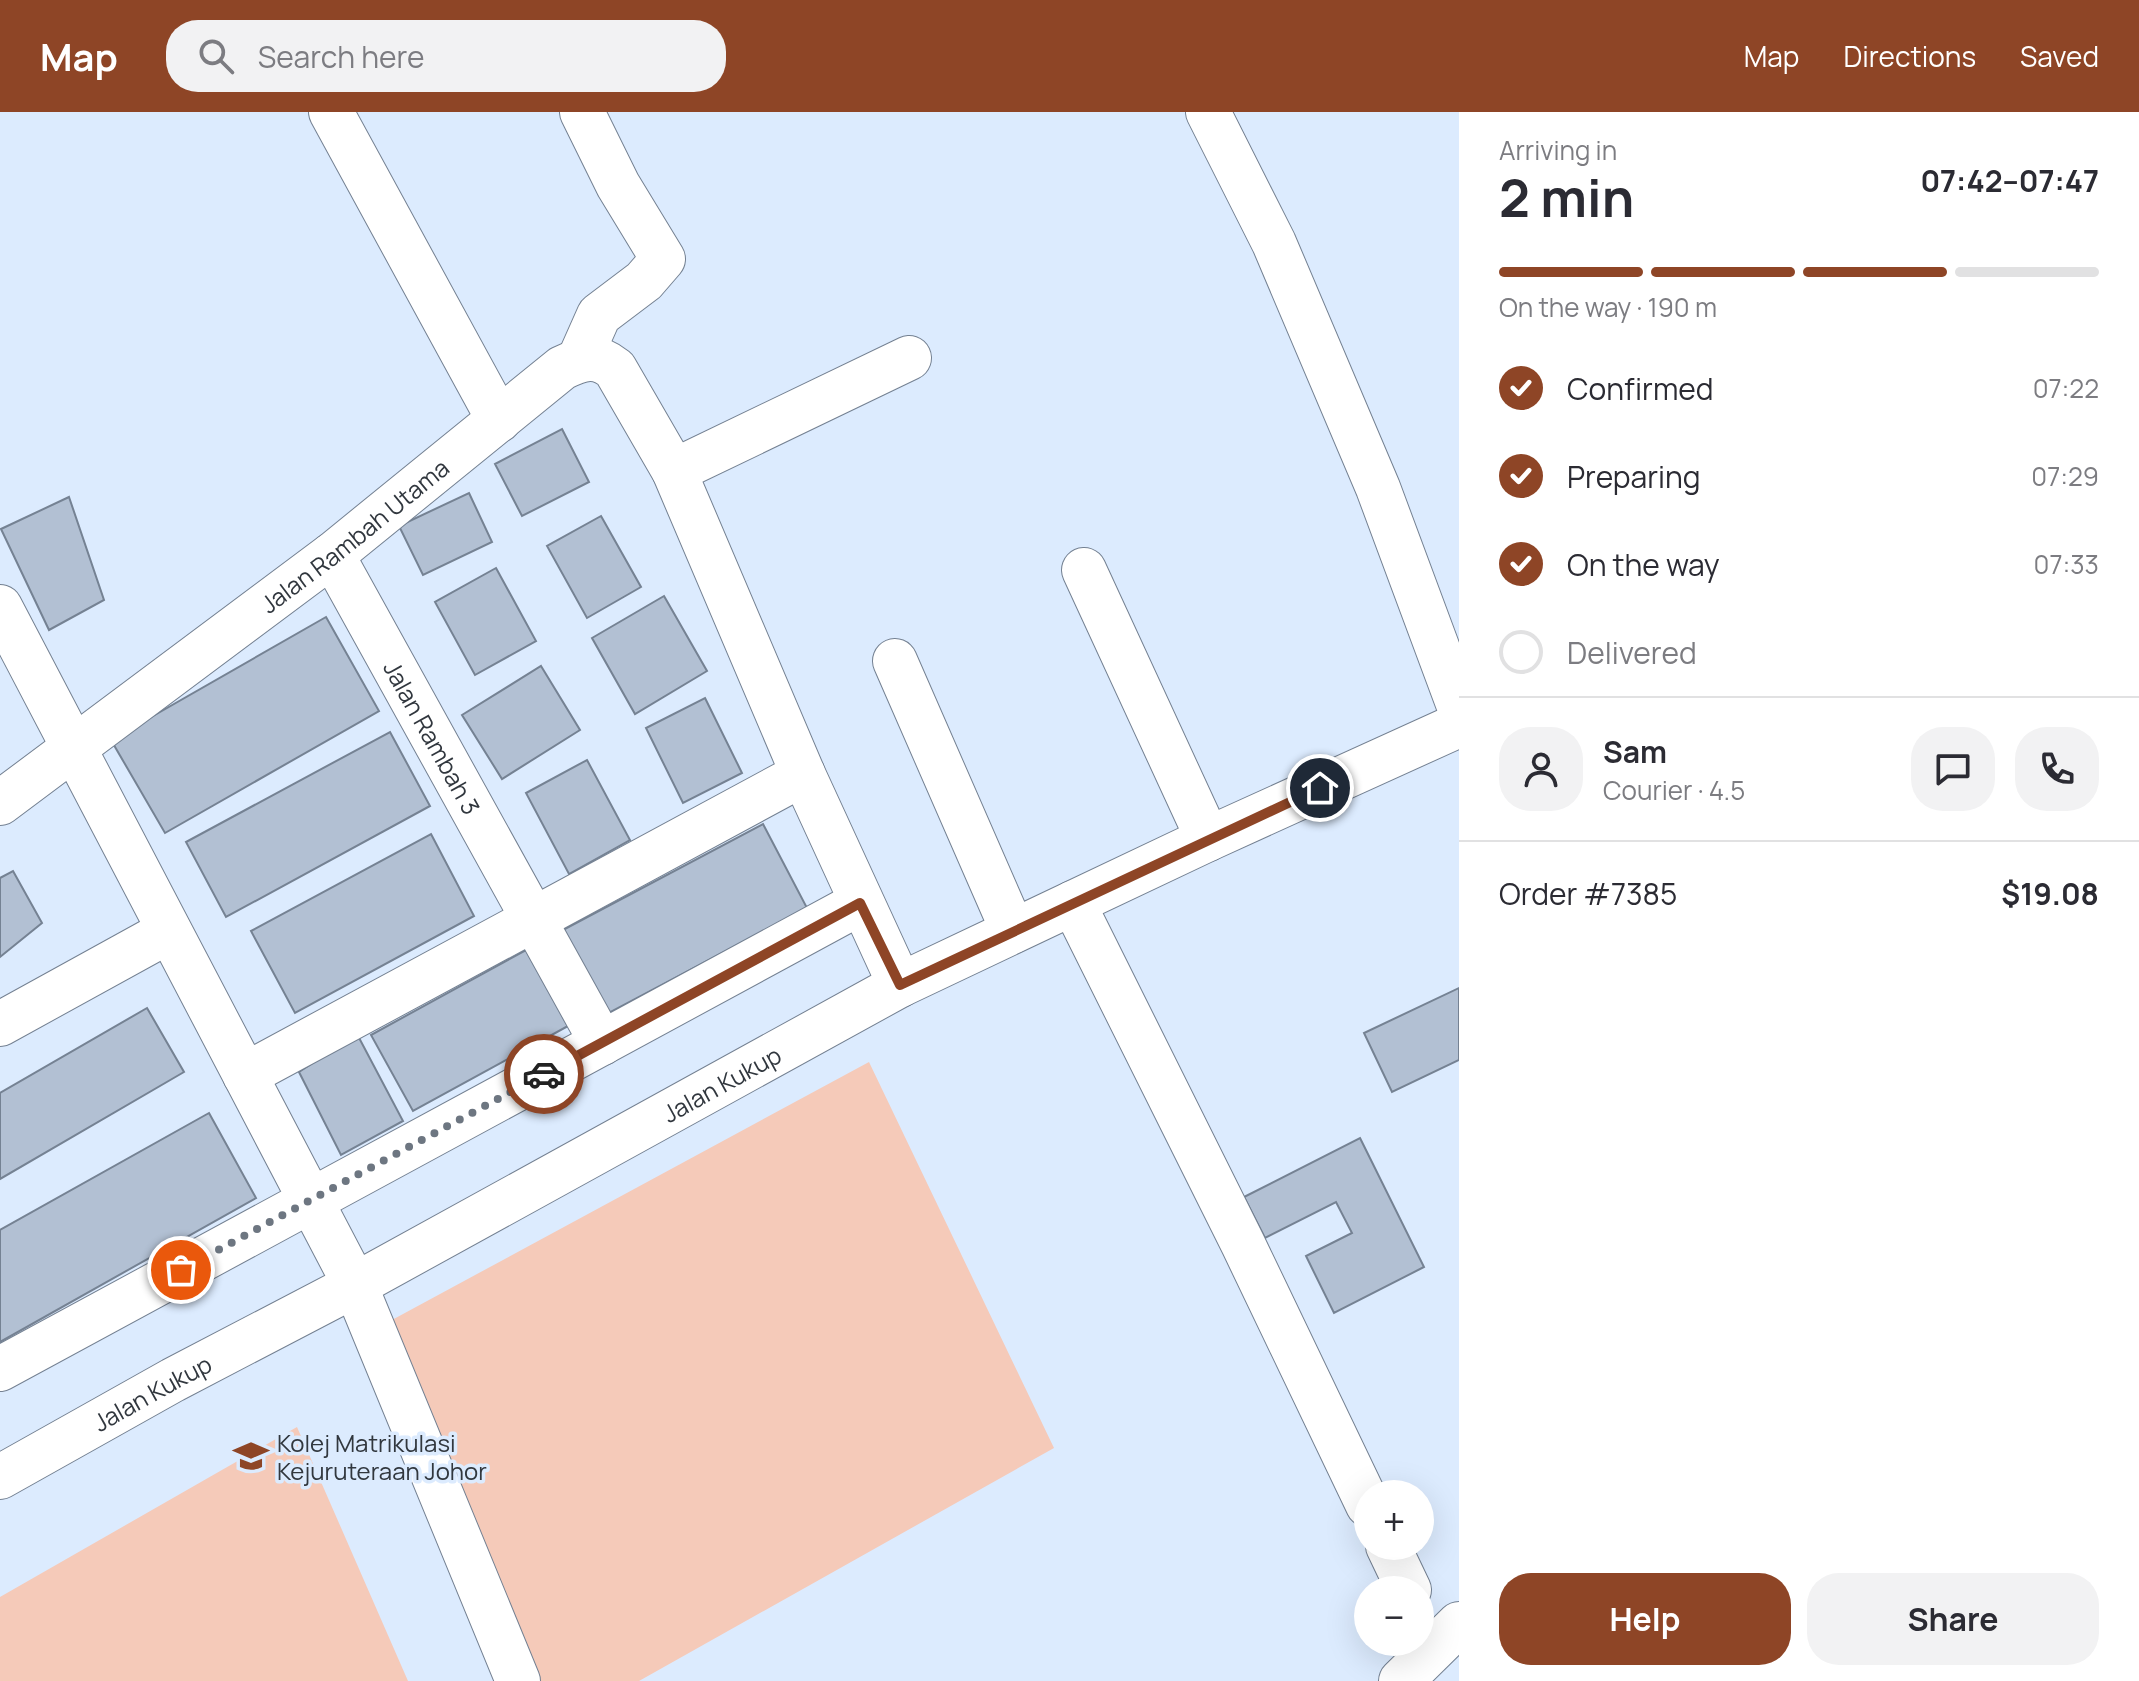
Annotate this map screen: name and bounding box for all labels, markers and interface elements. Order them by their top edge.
search box [166,20,726,92]
text: Map [40,30,118,82]
icon: search [194,34,238,78]
text: Search here [258,36,425,77]
text: Map [1744,37,1799,75]
text: Directions [1843,37,1976,75]
text: Saved [2020,37,2099,75]
text: Arriving in [1499,132,1617,168]
text: 07:42–07:47 [1920,160,2099,201]
text: 2 min [1499,162,1634,233]
text: On the way · 190 m [1499,289,1717,325]
icon: check [1499,366,1543,410]
text: Confirmed [1567,368,1714,409]
text: 07:22 [2033,370,2099,406]
street label: Jalan Rambah Utama [253,450,455,620]
icon: check [1499,454,1543,498]
text: Preparing [1567,456,1701,497]
text: 07:29 [2031,458,2099,494]
icon: check [1499,542,1543,586]
text: On the way [1567,544,1720,585]
text: 07:33 [2034,546,2099,582]
text: Delivered [1567,632,1697,673]
street label: Jalan Rambah 3 [377,654,489,820]
button: person [1499,727,1583,811]
button: chat [1911,727,1995,811]
button: phone [2015,727,2099,811]
text: Sam [1603,731,1667,772]
pin [1286,754,1354,822]
icon: home [1298,766,1342,810]
text: Courier · 4.5 [1603,772,1745,808]
text: Order #7385 [1499,873,1677,914]
text: $19.08 [2001,873,2099,914]
courier [504,1034,584,1114]
street label: Jalan Kukup [656,1037,787,1129]
icon: car [522,1052,566,1096]
pin [147,1236,215,1304]
icon: bag [159,1248,203,1292]
street label: Jalan Kukup [87,1346,217,1438]
place label: Kolej Matrikulasi Kejuruteraan Johor [277,1426,487,1487]
school or university icon: Kolej Matrikulasi Kejuruteraan Johor [232,1437,270,1475]
map controls [1354,1480,1434,1656]
button: + [1354,1480,1434,1560]
button: Help [1499,1573,1791,1665]
button: Share [1807,1573,2099,1665]
button: − [1354,1576,1434,1656]

